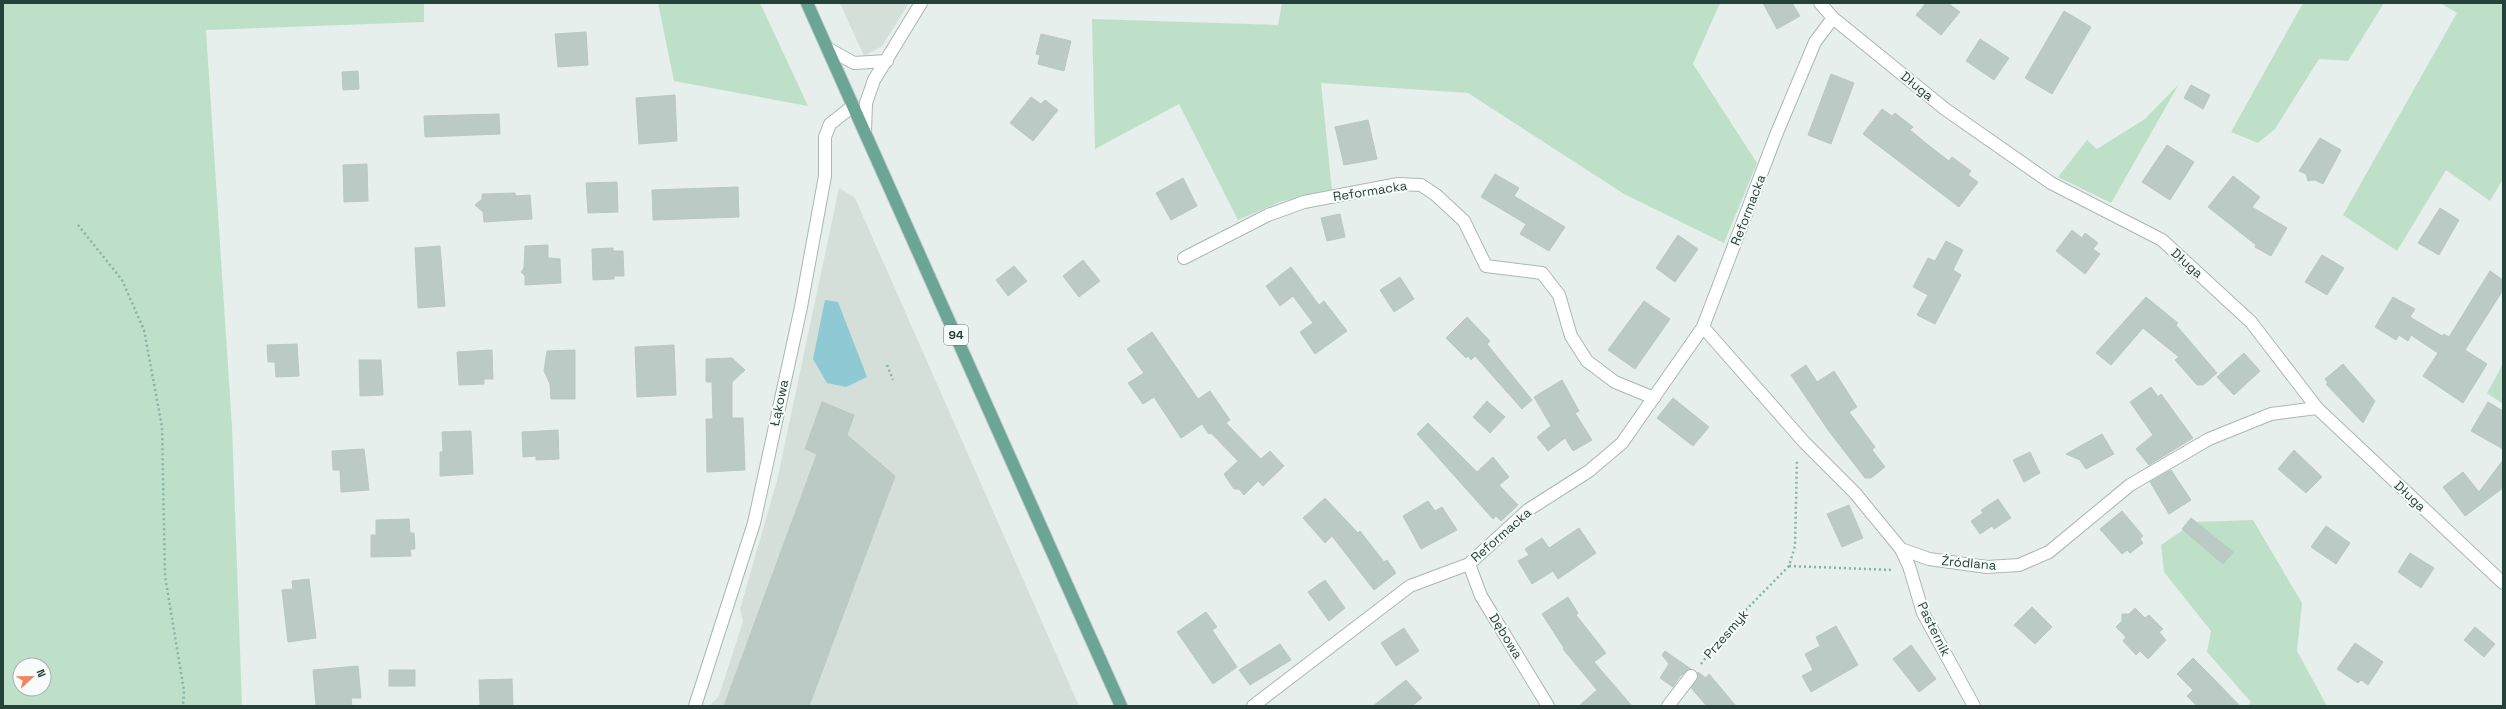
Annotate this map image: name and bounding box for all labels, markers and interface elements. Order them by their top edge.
street label: Długa [1897,68,1937,105]
street label: Reformacka [1727,172,1769,248]
street label: Reformacka [1332,177,1409,205]
street label: Długa [2167,244,2207,282]
road number: 94 [944,325,968,345]
street label: Łąkowa [766,377,792,428]
street label: Długa [2391,477,2430,515]
street label: Reformacka [1467,504,1535,566]
street label: Źródlana [1941,552,1997,574]
street label: Pasternik [1914,599,1954,659]
street label: Przesmyk [1700,606,1752,662]
street label: Dębowa [1485,610,1527,662]
north arrow [12,657,52,697]
text: N [33,667,49,679]

